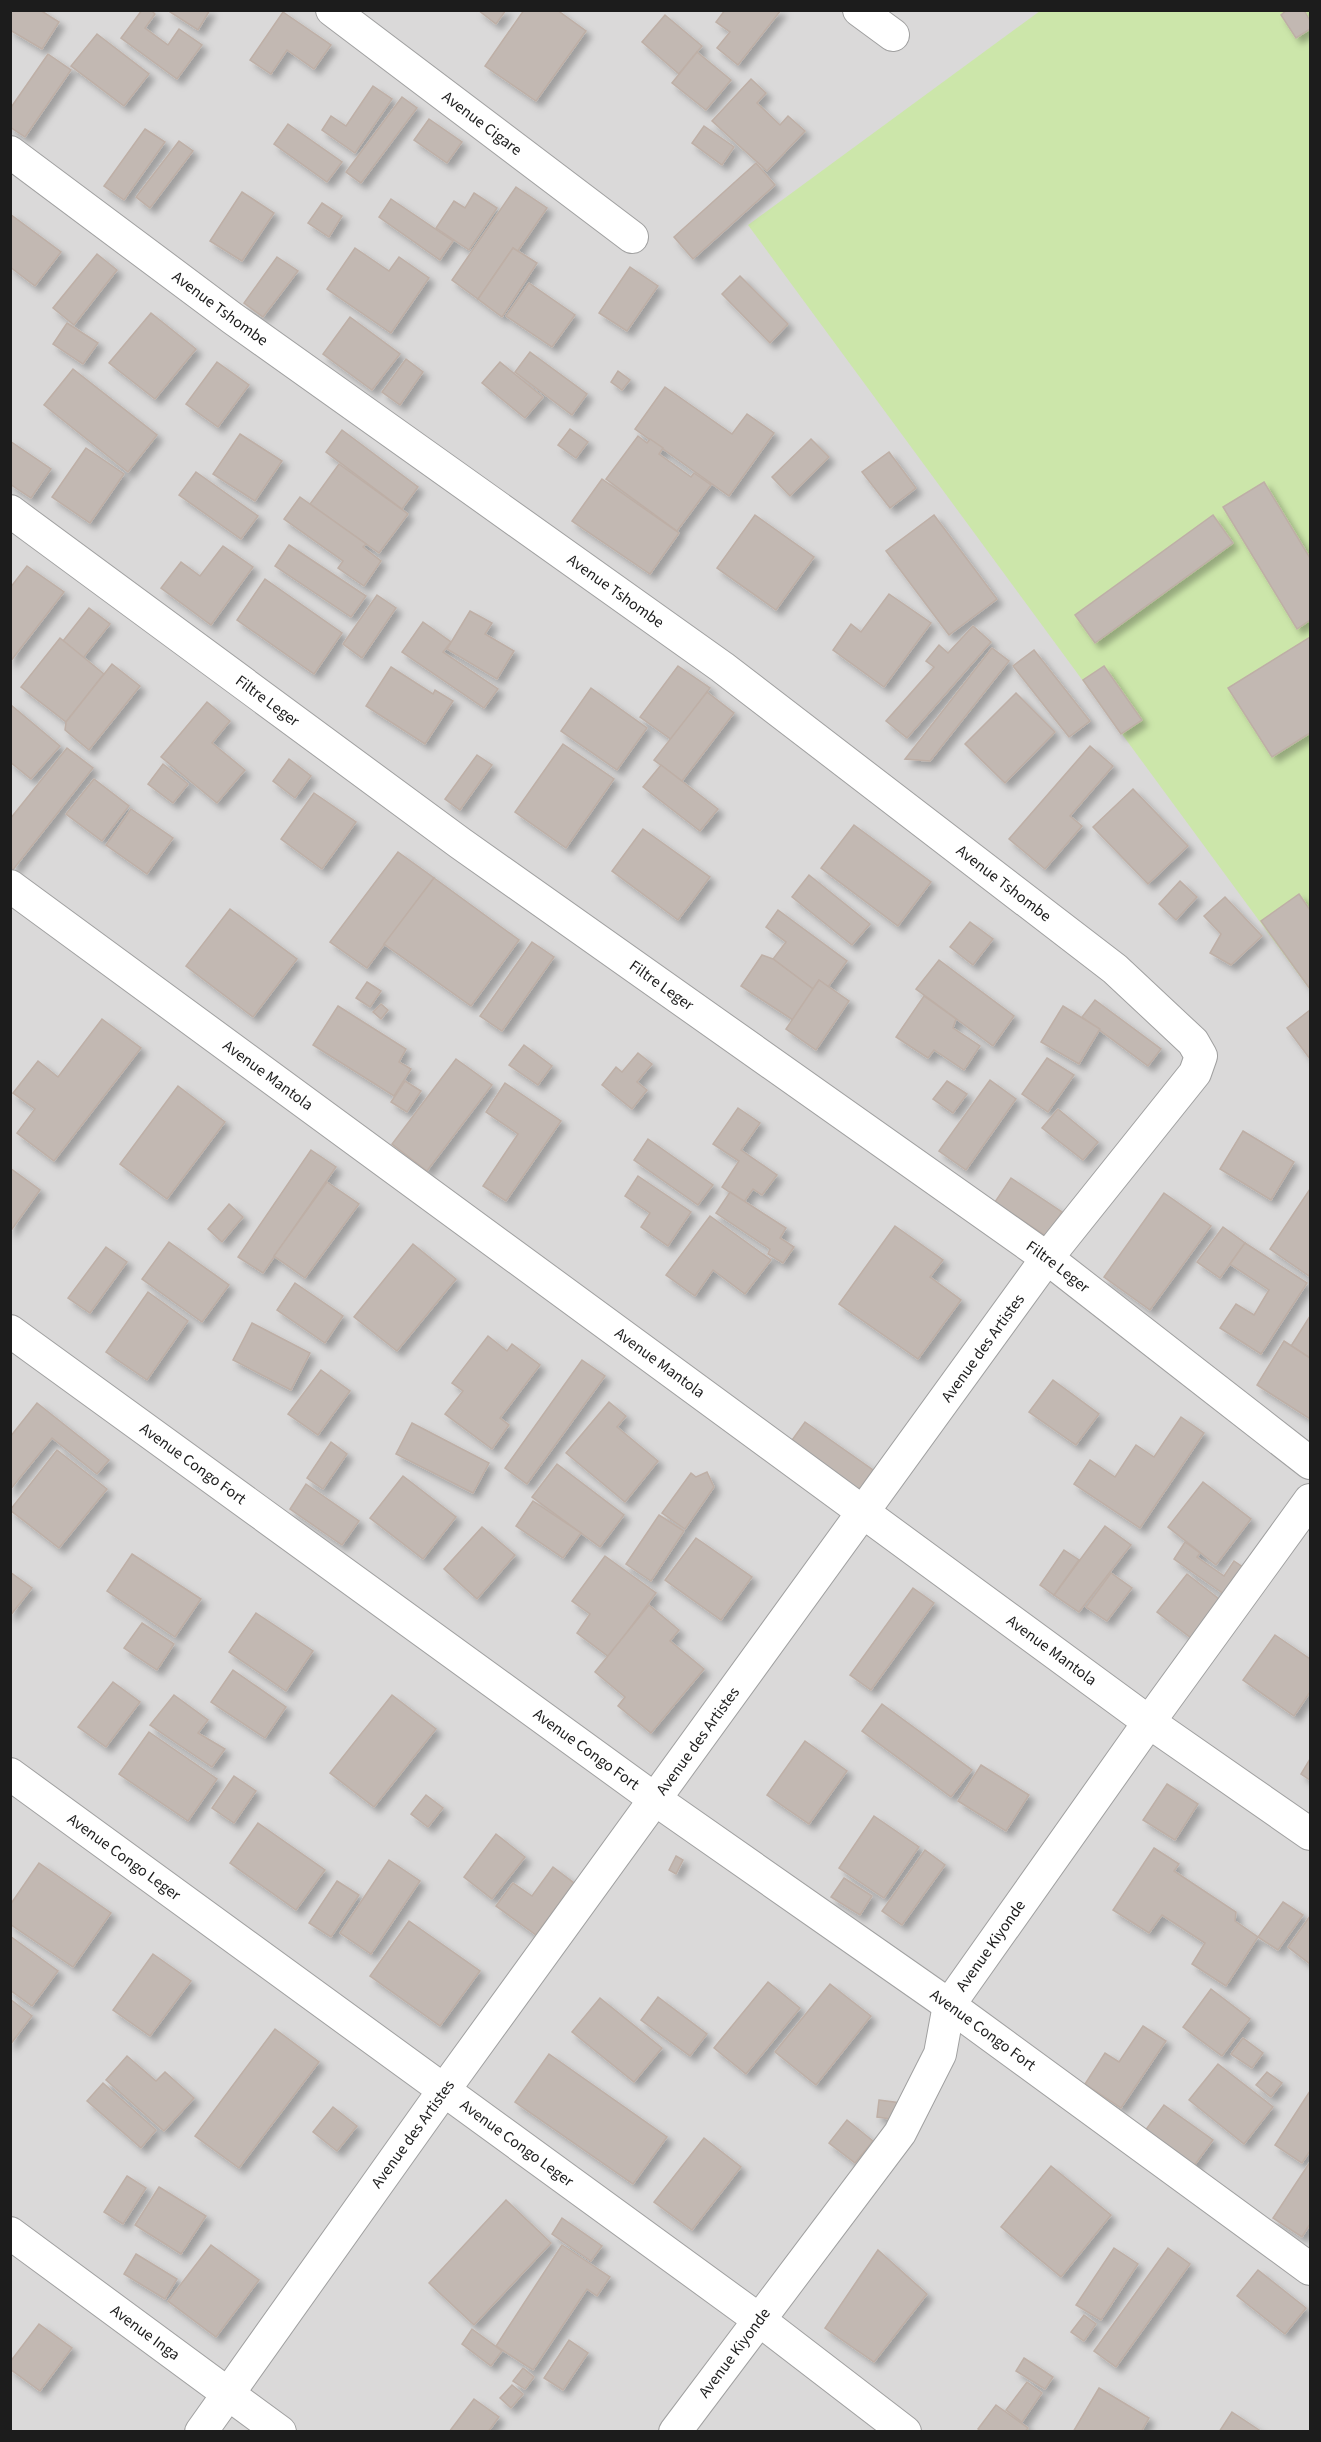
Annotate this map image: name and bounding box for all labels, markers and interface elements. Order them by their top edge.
street label: Avenue Cigare [437,86,526,161]
street label: Avenue Tshombe [167,266,273,351]
street label: Avenue Tshombe [563,549,668,633]
street label: Filtre Leger [231,670,304,732]
street label: Avenue Tshombe [952,840,1056,927]
street label: Filtre Leger [625,955,699,1016]
street label: Avenue Mantola [218,1035,318,1116]
street label: Filtre Leger [1022,1235,1095,1298]
street label: Avenue des Artistes [936,1289,1030,1407]
street label: Avenue Mantola [610,1322,709,1403]
street label: Avenue Congo Fort [135,1418,251,1510]
street label: Avenue Mantola [1002,1610,1101,1691]
street label: Avenue des Artistes [651,1682,745,1800]
street label: Avenue Congo Fort [529,1703,644,1796]
street label: Avenue Congo Leger [63,1808,186,1906]
street label: Avenue Kiyonde [951,1896,1031,1996]
street label: Avenue Congo Fort [925,1984,1041,2076]
street label: Avenue des Artistes [366,2075,460,2193]
street label: Avenue Congo Leger [455,2094,578,2192]
street label: Avenue Inga [106,2300,185,2366]
street label: Avenue Kiyonde [693,2303,776,2402]

